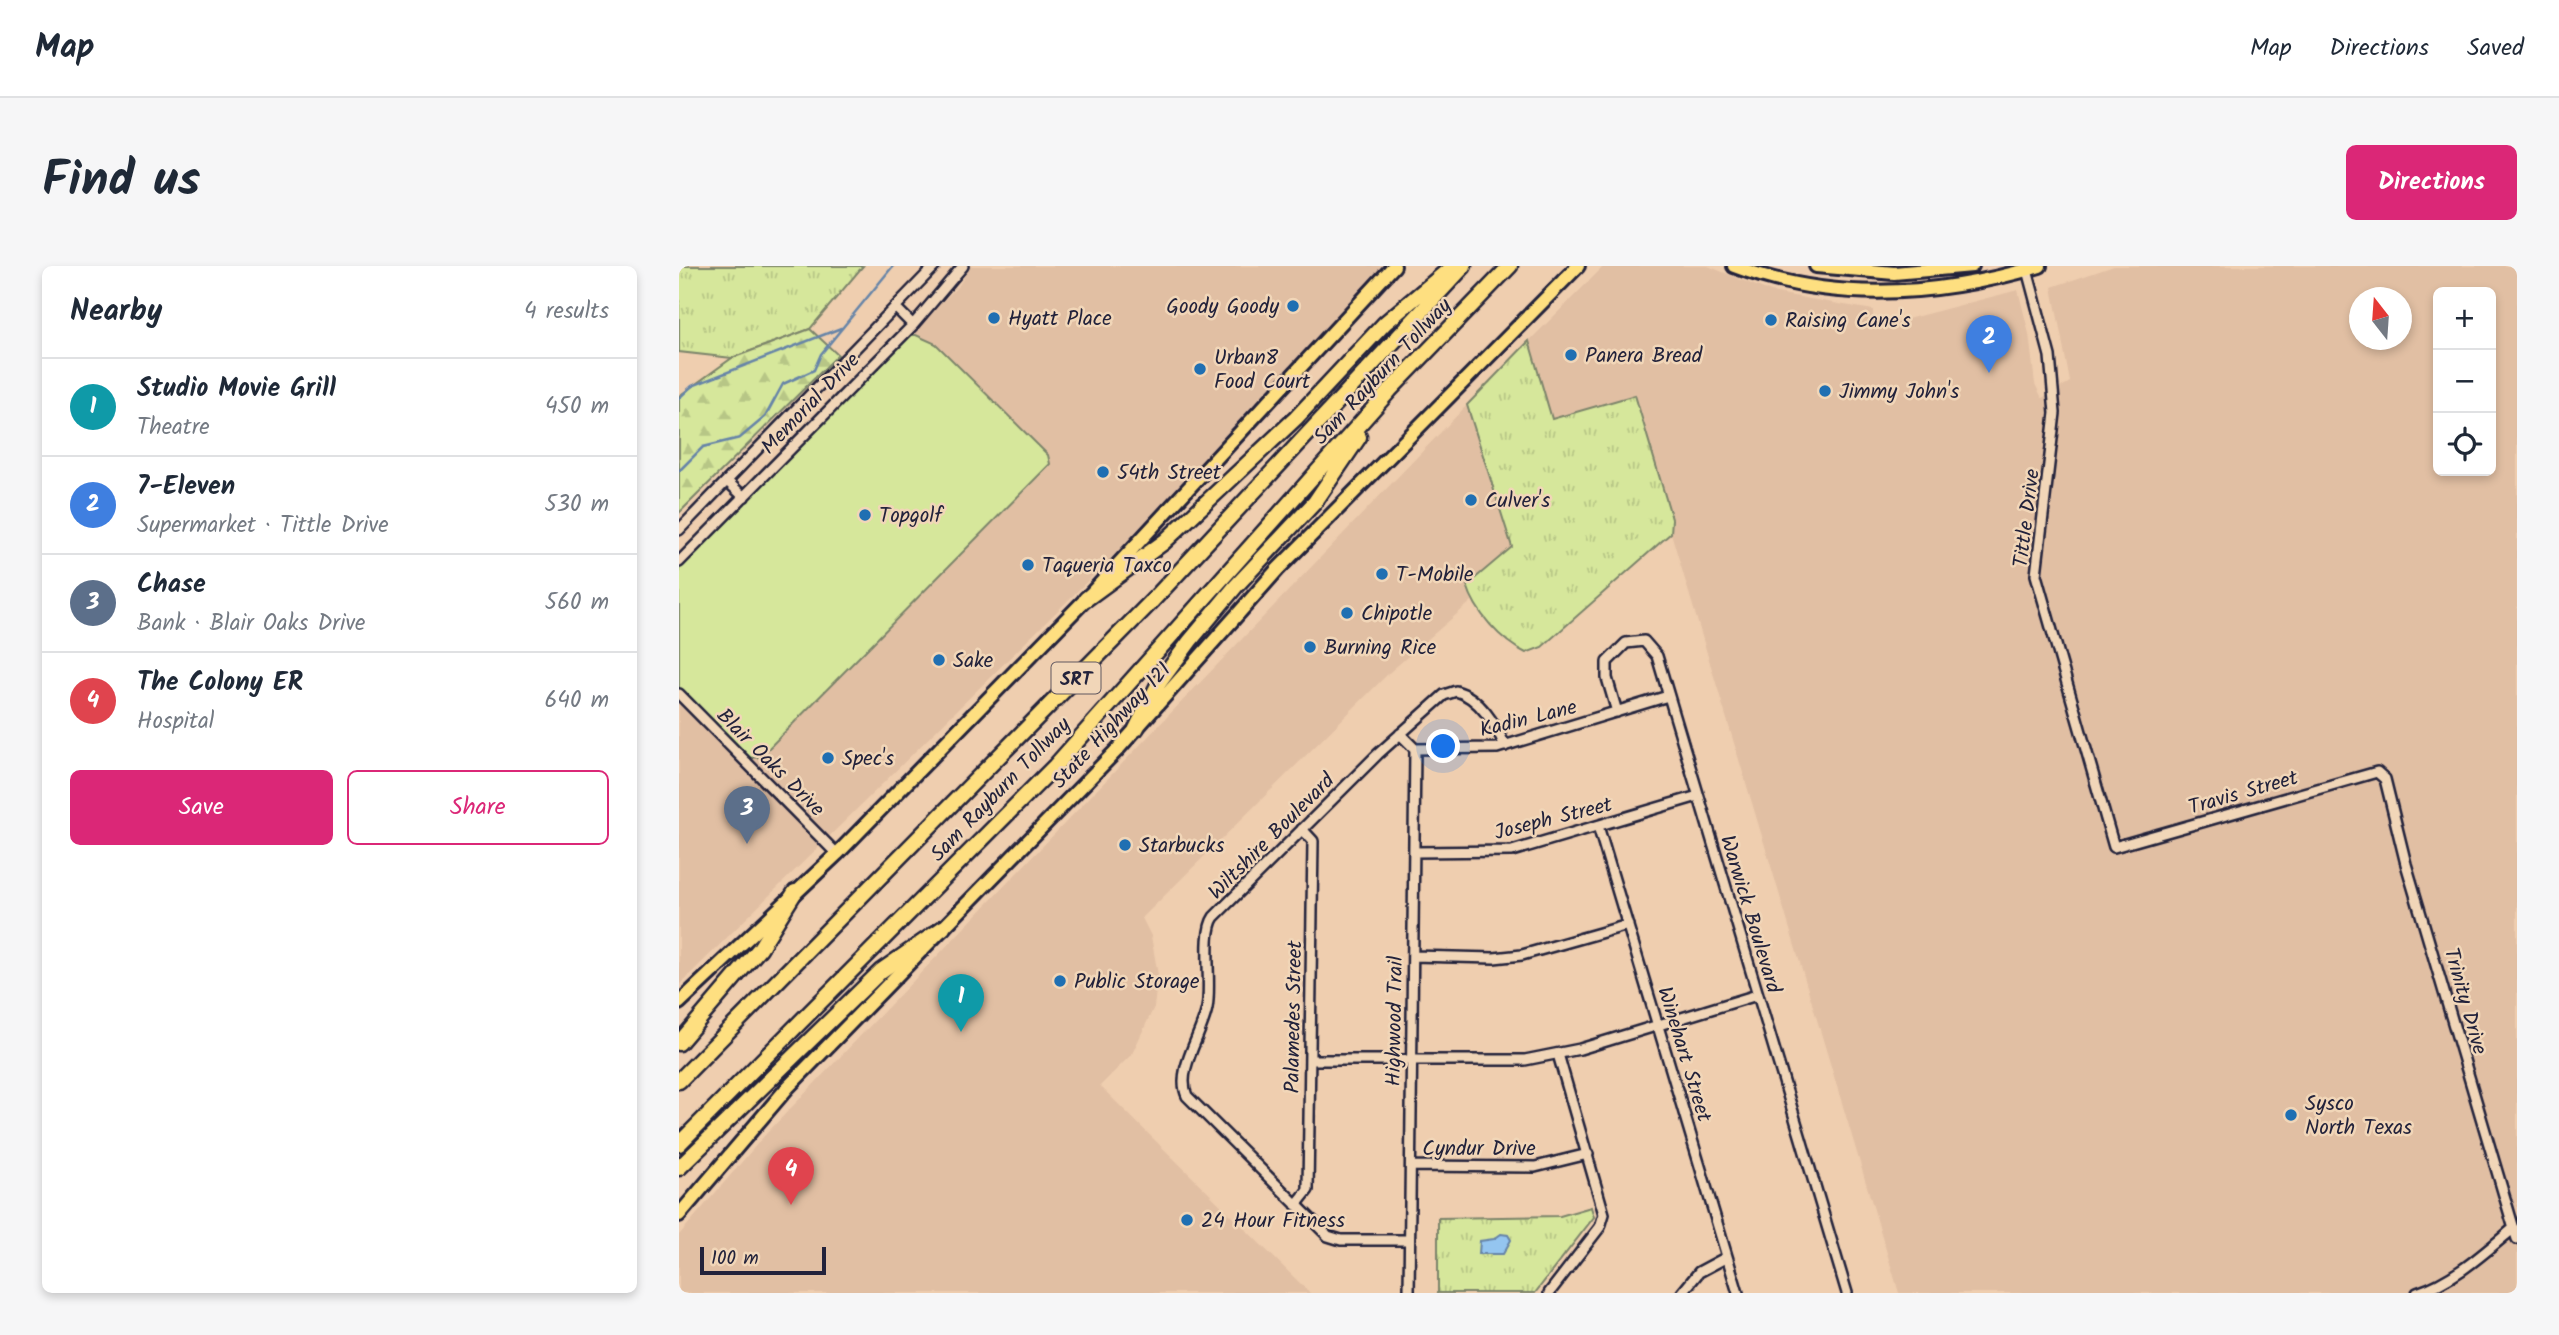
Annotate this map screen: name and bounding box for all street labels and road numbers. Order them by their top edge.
street label: Sam Rayburn Tollway [1306,291,1460,453]
street label: Memorial Drive [754,345,869,463]
street label: Tittle Drive [2005,466,2050,569]
street label: State Highway 121 [1044,655,1180,797]
road number: SRT [1051,662,1101,694]
street label: Kadin Lane [1476,691,1581,747]
street label: Blair Oaks Drive [708,701,832,825]
street label: Sam Rayburn Tollway [923,710,1079,870]
street label: Travis Street [2185,762,2303,825]
street label: Wiltshire Boulevard [1201,765,1344,908]
street label: Joseph Street [1491,789,1617,850]
street label: Warwick Boulevard [1710,831,1789,998]
street label: Palamedes Street [1277,939,1312,1094]
street label: Trinity Drive [2434,944,2496,1059]
street label: Highwood Trail [1378,955,1413,1087]
street label: Winehart Street [1647,983,1720,1127]
street label: Cyndur Drive [1422,1133,1536,1166]

